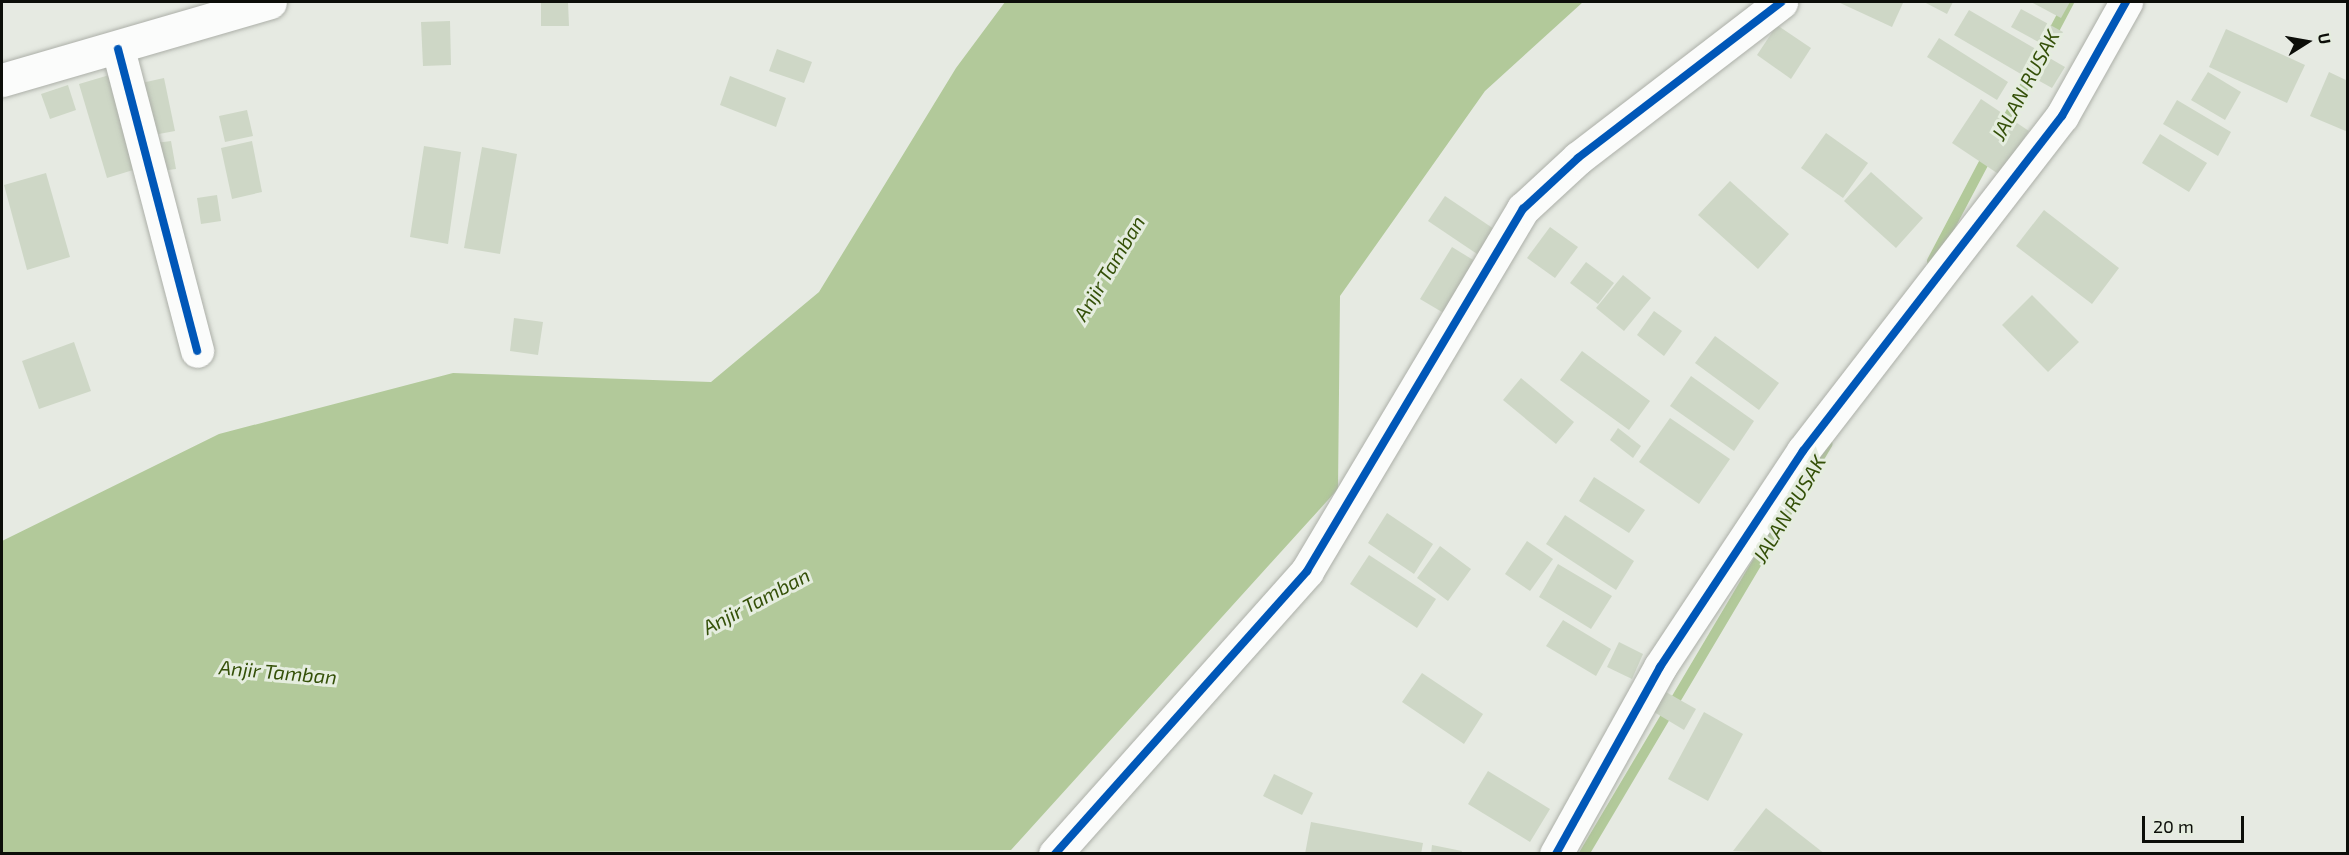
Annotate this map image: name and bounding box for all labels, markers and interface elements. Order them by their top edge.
north arrow [2277,12,2337,72]
water label: JALAN RUSAK [1986,26,2064,144]
text: U [2315,31,2336,46]
water label: Anjir Tamban [1068,211,1150,325]
water label: JALAN RUSAK [1747,451,1831,567]
water label: Anjir Tamban [698,562,814,640]
water label: Anjir Tamban [218,655,338,689]
scale bar [2145,804,2247,842]
text: 20 m [2153,815,2194,837]

